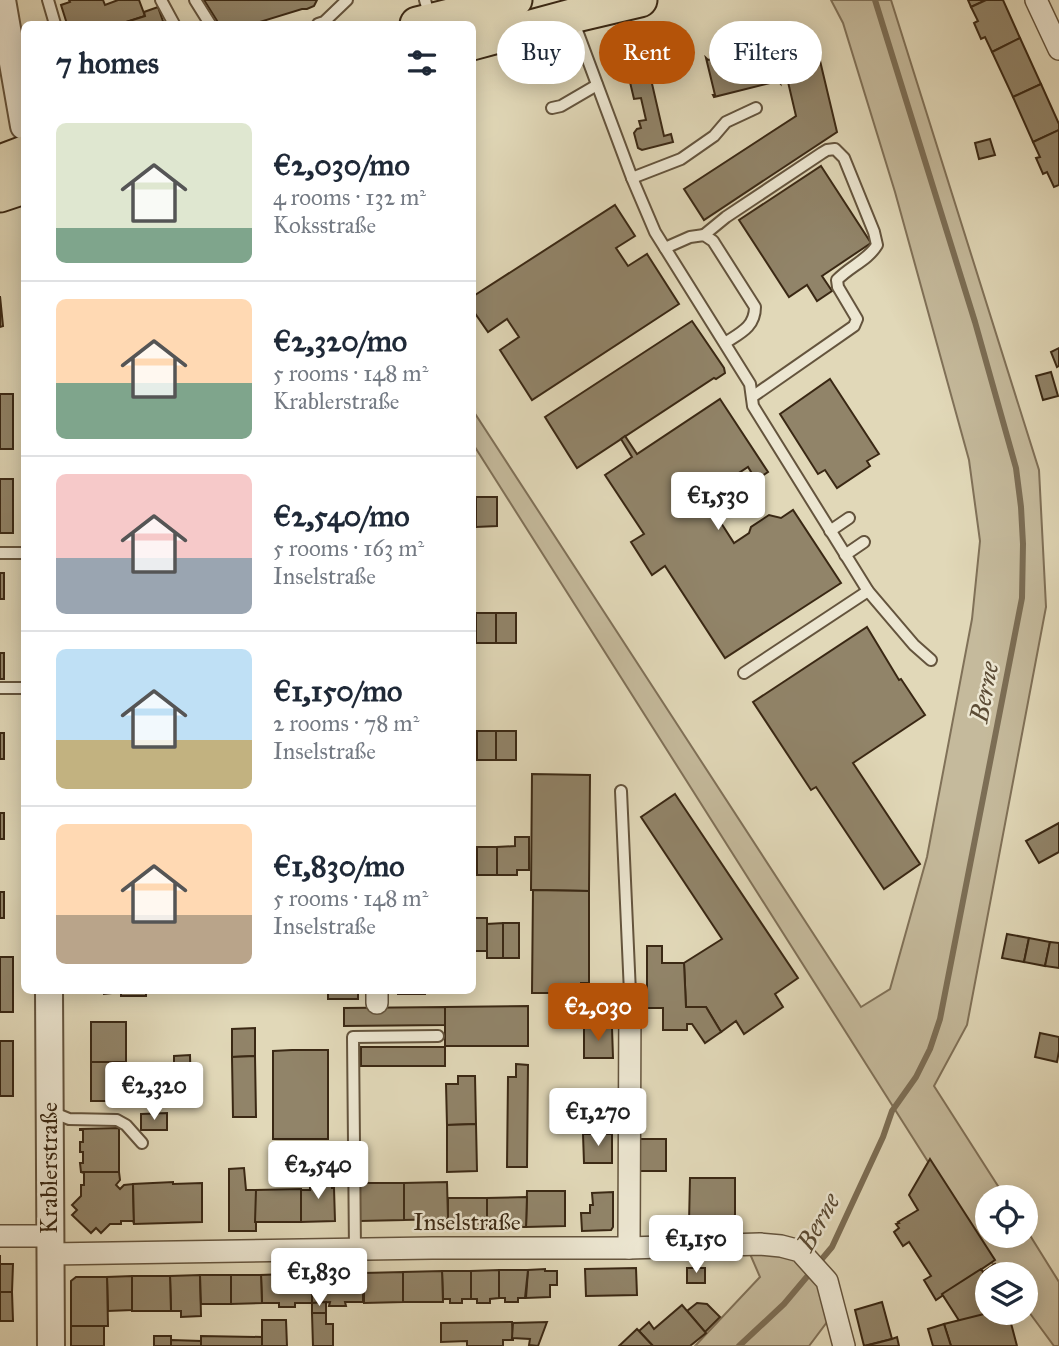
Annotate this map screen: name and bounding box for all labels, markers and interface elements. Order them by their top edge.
chip: Buy [497,21,585,84]
chip: Rent [599,21,695,84]
chip: Filters [709,21,822,84]
icon: filters [403,44,441,82]
text: 7 homes [56,45,159,81]
text: €2,030/mo [273,147,410,183]
icon: home [112,151,196,235]
text: 4 rooms · 132 m² [273,183,426,211]
text: Koksstraße [273,211,376,239]
text: €2,320/mo [273,323,407,359]
icon: home [112,327,196,411]
text: 5 rooms · 148 m² [273,359,428,387]
text: Krablerstraße [273,387,399,415]
pin: €1,530 [661,472,775,532]
text: €1,530 [687,481,749,509]
text: €2,540/mo [273,498,410,534]
icon: home [112,502,196,586]
text: 5 rooms · 163 m² [273,534,424,562]
text: Inselstraße [273,562,376,590]
water label: Berne [962,658,1006,726]
text: €1,150/mo [273,673,402,709]
icon: home [112,677,196,761]
text: 2 rooms · 78 m² [273,709,419,737]
text: Inselstraße [273,737,376,765]
text: €1,830/mo [273,848,405,884]
icon: home [112,852,196,936]
text: 5 rooms · 148 m² [273,884,428,912]
text: Inselstraße [273,912,376,940]
pin: €2,030 [541,984,655,1043]
text: €2,030 [564,992,632,1020]
pin: €2,320 [97,1062,211,1122]
text: €2,320 [121,1071,187,1099]
pin: €1,270 [541,1088,655,1148]
text: €1,270 [565,1097,631,1125]
street label: Krablerstraße [34,1102,64,1234]
pin: €2,540 [261,1142,375,1201]
text: €2,540 [284,1150,352,1178]
map controls [975,1185,1038,1325]
button: locate [975,1185,1038,1248]
water label: Berne [789,1186,847,1257]
street label: Inselstraße [413,1207,521,1237]
pin: €1,150 [639,1216,753,1275]
text: €1,150 [665,1224,727,1252]
pin: €1,830 [262,1248,376,1308]
text: €1,830 [287,1257,351,1285]
button: layers [975,1262,1038,1325]

